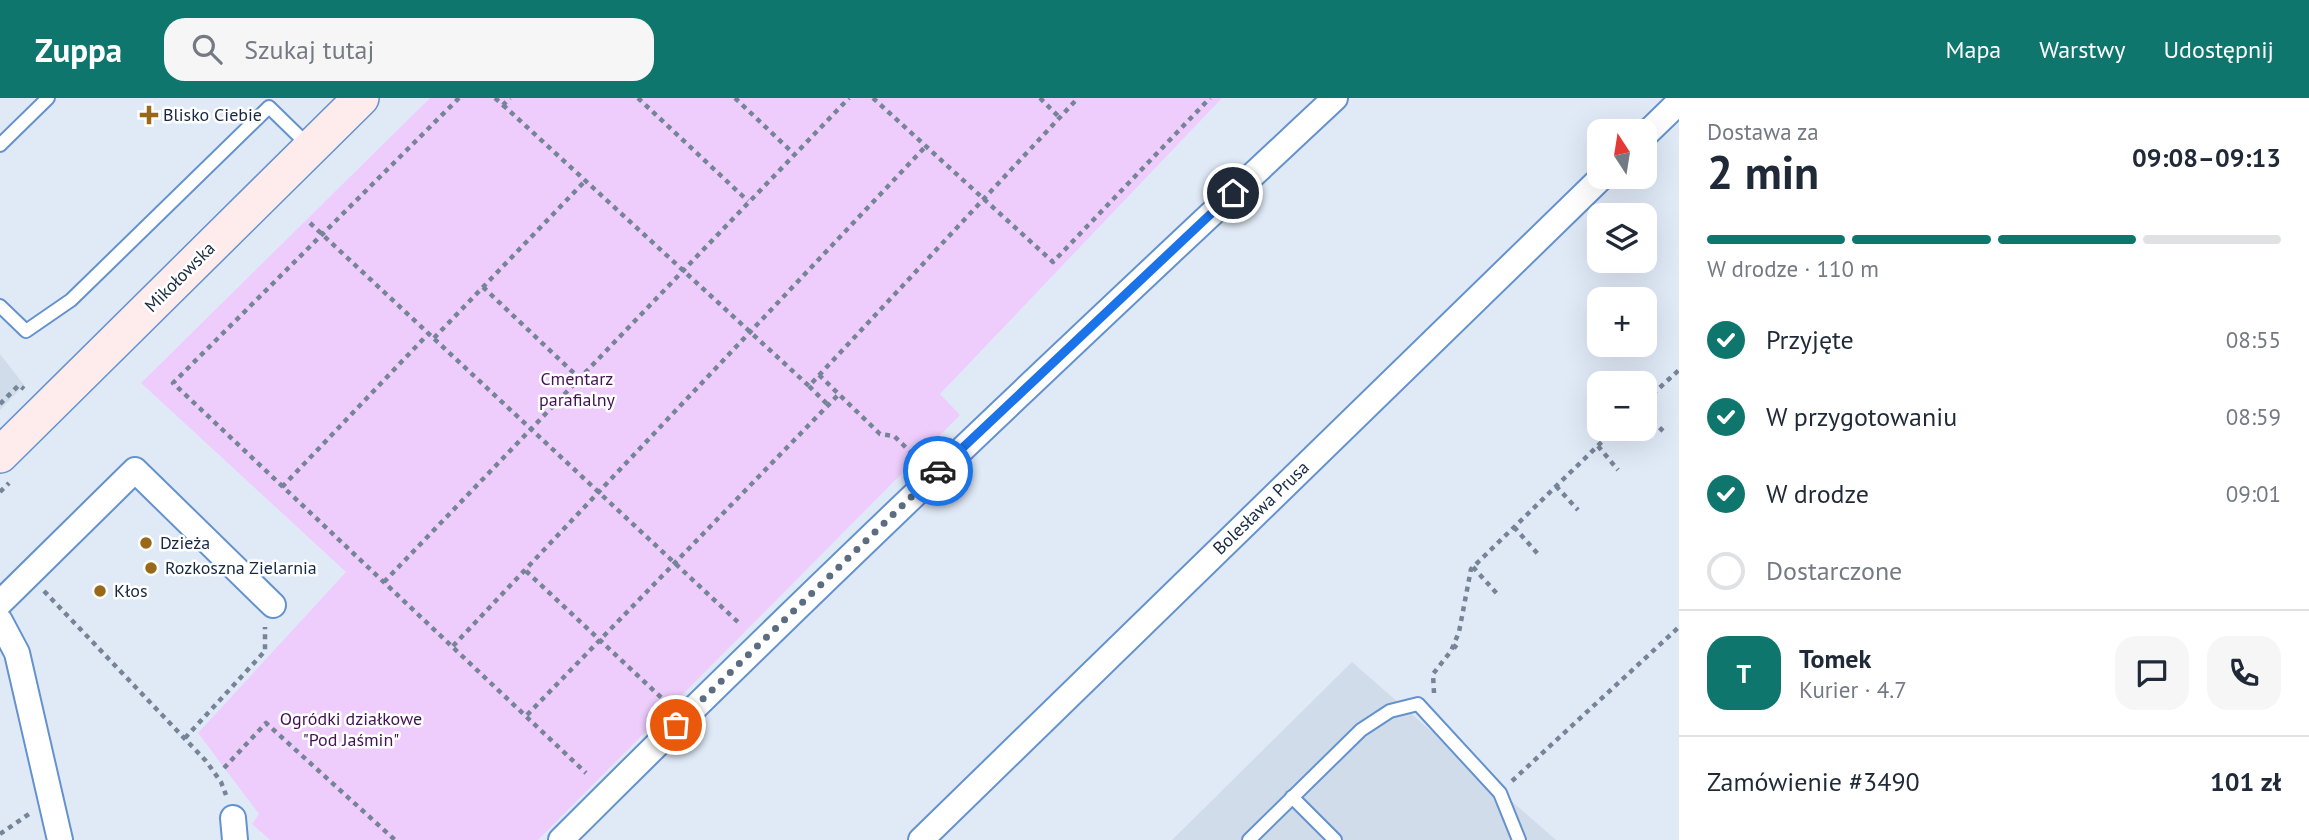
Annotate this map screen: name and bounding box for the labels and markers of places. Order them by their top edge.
place label: Blisko Ciebie [163,103,262,126]
marker: Blisko Ciebie [141,107,157,123]
pin [1203,163,1263,223]
place label: Dzieża [160,531,210,554]
marker: Dzieża [138,535,154,551]
place label: Rozkoszna Zielarnia [165,556,317,579]
marker: Rozkoszna Zielarnia [143,560,159,576]
place label: Kłos [114,579,147,602]
marker: Kłos [92,583,108,599]
pin [646,695,706,755]

